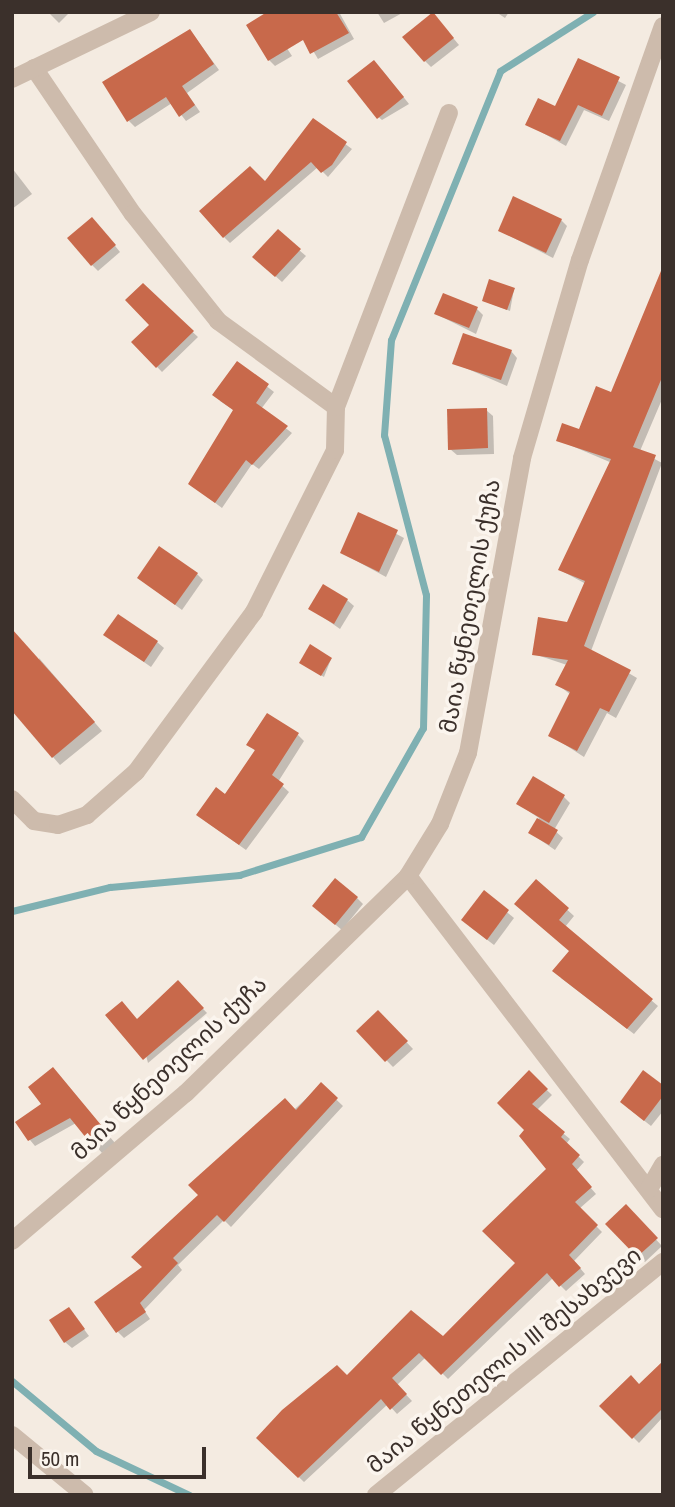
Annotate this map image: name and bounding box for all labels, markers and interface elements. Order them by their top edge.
street label: მაია წყნეთელის ქუჩა [434,477,506,735]
street label: მაია წყნეთელის ქუჩა [66,970,272,1166]
street label: მაია წყნეთელის III შესახვევი [361,1241,647,1479]
scale bar [32,1434,210,1478]
text: 50 m [41,1444,79,1473]

